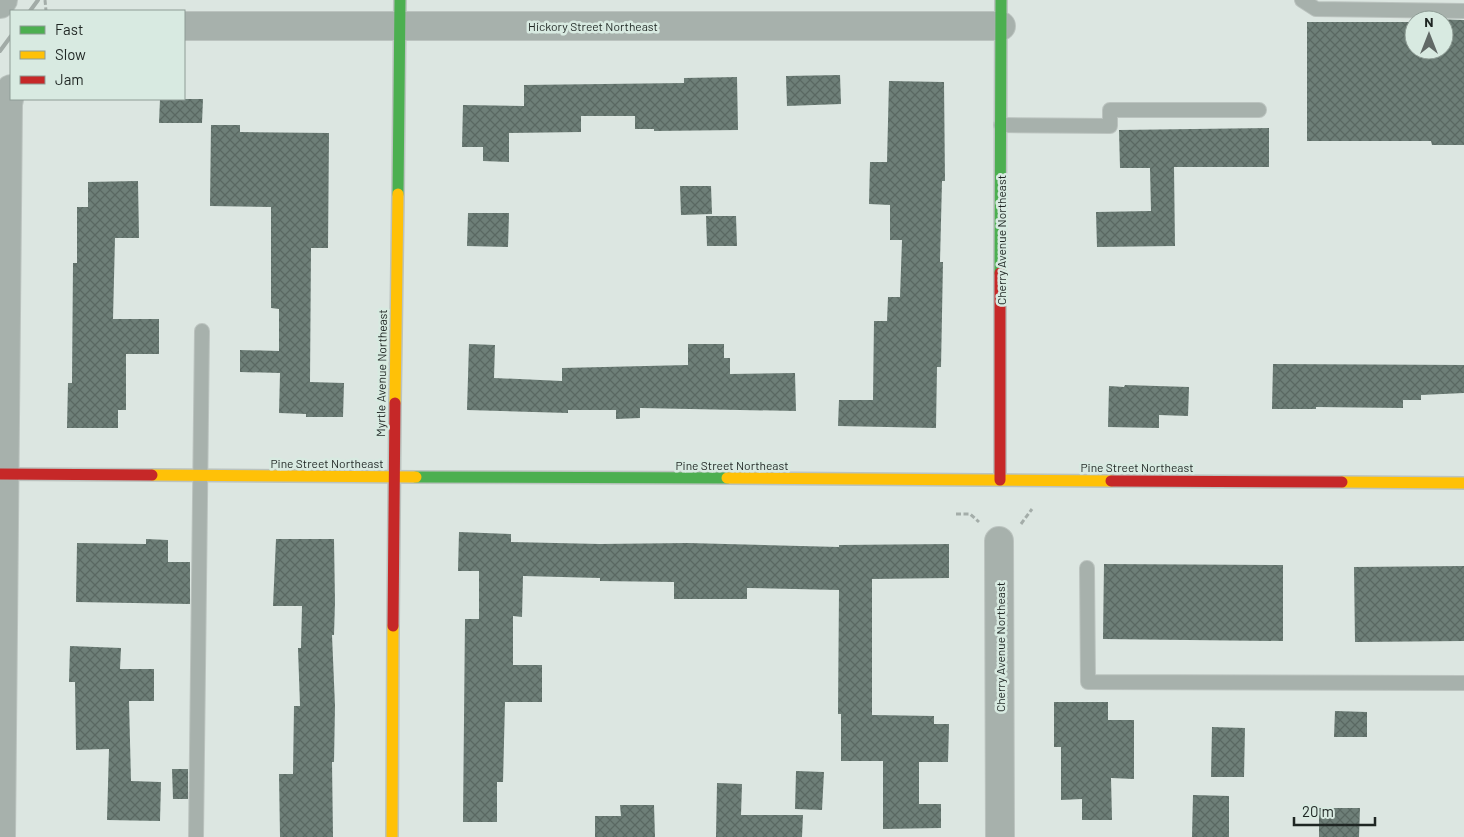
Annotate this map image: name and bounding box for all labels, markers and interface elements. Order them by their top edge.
legend [10,10,185,100]
north arrow [1404,10,1454,60]
text: N [1424,13,1434,30]
street label: Hickory Street Northeast [528,19,658,33]
text: Fast [55,20,83,38]
text: Slow [55,45,86,63]
text: Jam [55,70,84,88]
street label: Cherry Avenue Northeast [994,175,1008,305]
street label: Myrtle Avenue Northeast [373,309,389,437]
street label: Pine Street Northeast [270,456,384,470]
street label: Pine Street Northeast [675,458,789,472]
street label: Pine Street Northeast [1080,460,1194,474]
street label: Cherry Avenue Northeast [993,582,1007,712]
scale bar [1294,794,1375,826]
text: 20 m [1302,802,1334,820]

